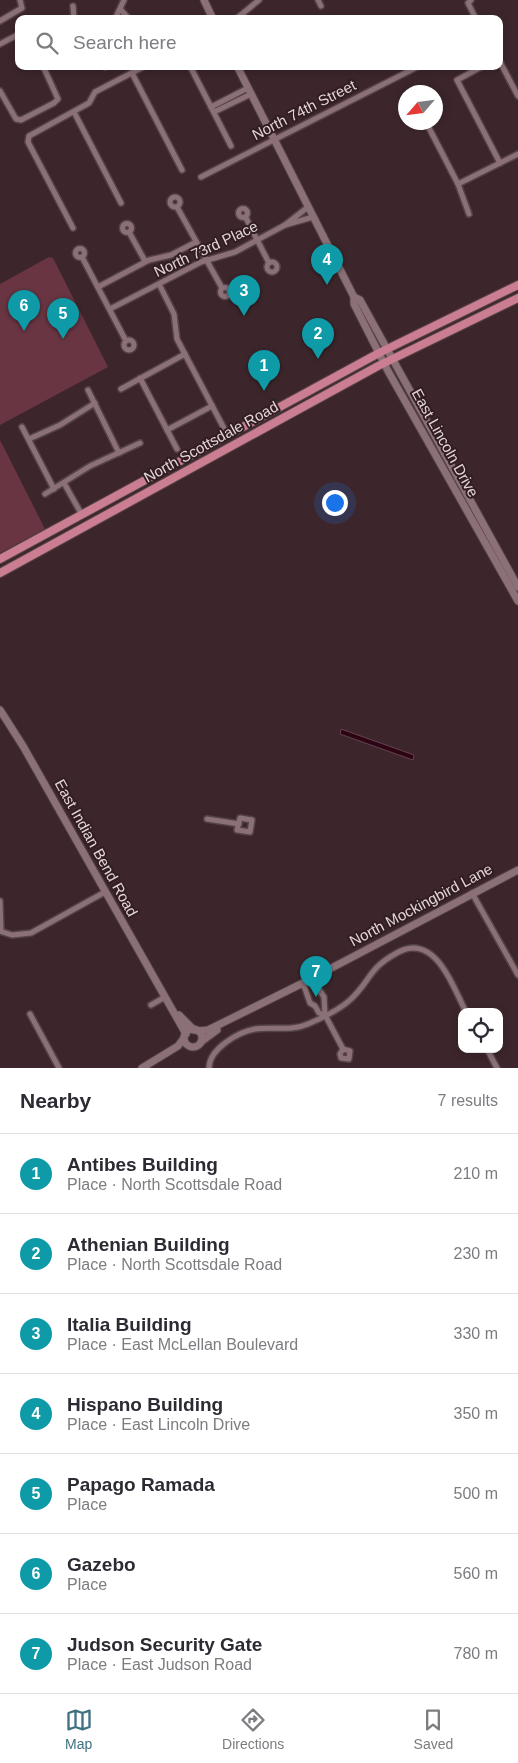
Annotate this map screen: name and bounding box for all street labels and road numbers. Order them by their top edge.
street label: North 74th Street [249,76,359,143]
street label: North 73rd Place [151,217,260,280]
street label: East Lincoln Drive [409,386,482,500]
street label: North Scottsdale Road [141,398,281,486]
street label: East Indian Bend Road [52,776,141,919]
street label: North Mockingbird Lane [346,860,495,949]

